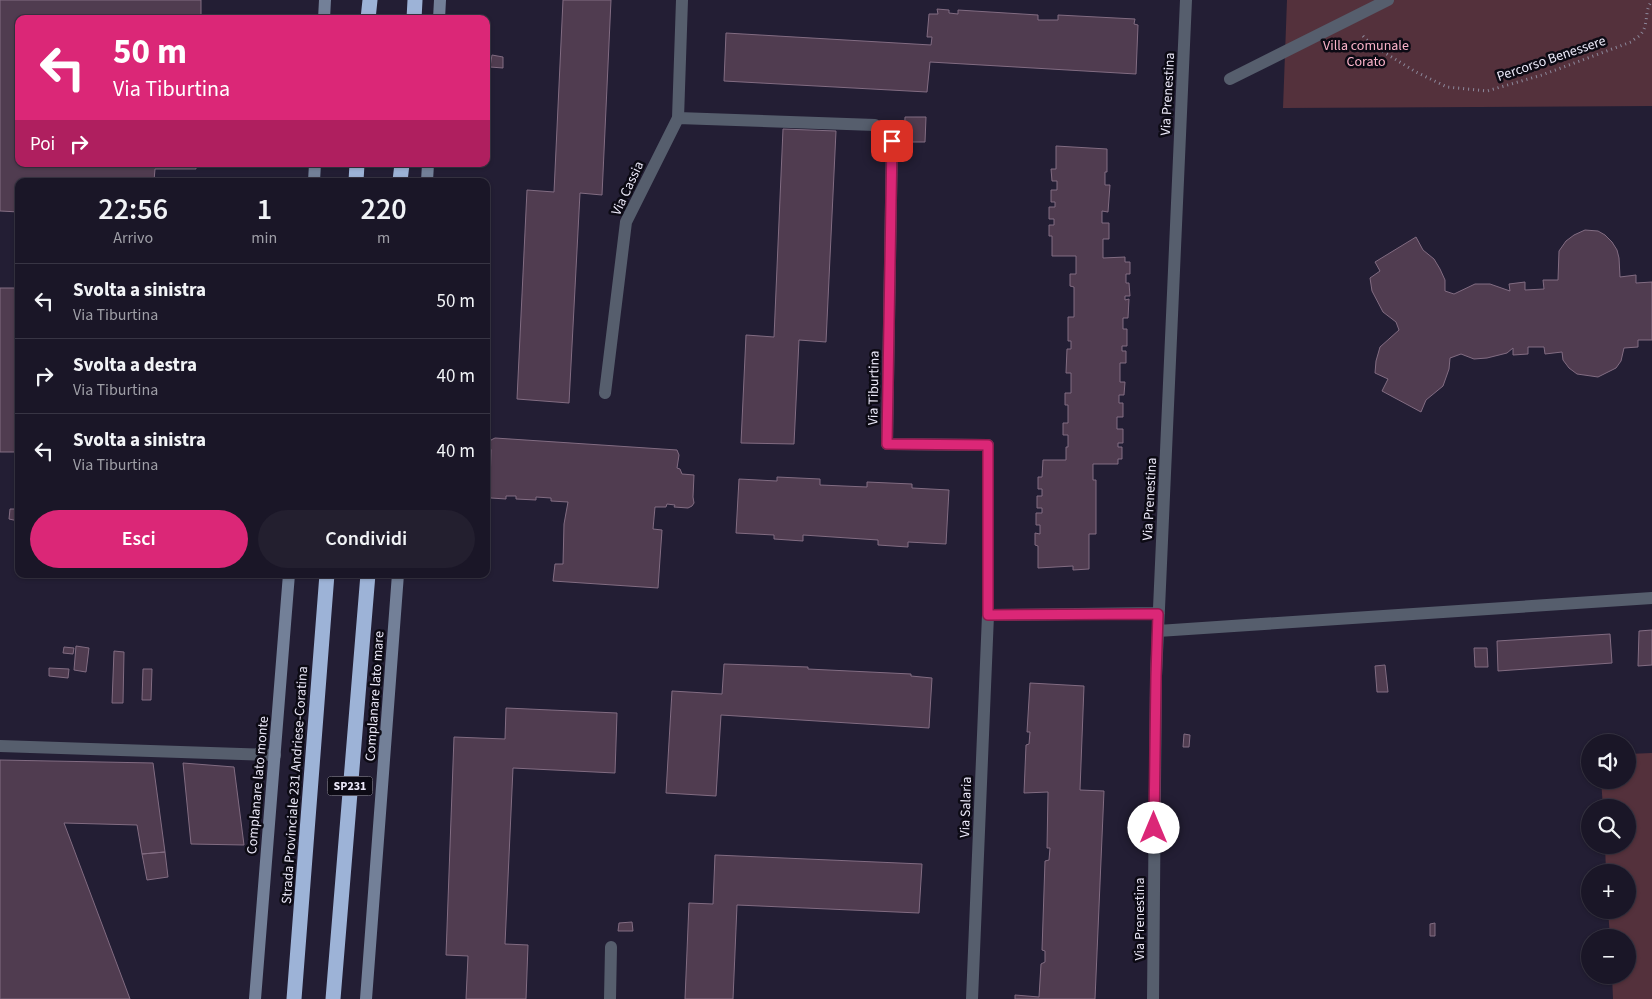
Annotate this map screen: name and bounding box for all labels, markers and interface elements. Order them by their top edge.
text: 50 m [113,27,187,77]
street label: Percorso Benessere [1494,31,1609,87]
icon: left [30,35,95,100]
park label: Villa comunale Corato [1323,36,1409,72]
street label: Via Prenestina [1156,52,1180,136]
text: Via Tiburtina [113,73,230,105]
pin [871,120,913,162]
icon: arrive [878,127,906,155]
icon: right [65,130,93,158]
text: Poi [30,131,55,158]
street label: Via Cassia [607,158,649,219]
text: 22:56 [98,188,168,231]
text: 1 [257,188,272,231]
text: 220 [361,188,407,231]
text: Arrivo [113,227,153,249]
text: min [251,227,277,249]
text: m [377,227,390,249]
text: Svolta a sinistra [73,277,206,304]
icon: left [30,287,58,315]
text: 50 m [437,288,475,315]
text: Via Tiburtina [73,304,158,326]
street label: Via Tiburtina [863,351,885,425]
text: Svolta a destra [73,352,197,379]
icon: right [30,362,58,390]
text: 40 m [437,363,475,390]
text: Via Tiburtina [73,379,158,401]
text: Svolta a sinistra [73,427,206,454]
icon: left [30,437,58,465]
text: 40 m [437,438,475,465]
text: Via Tiburtina [73,454,158,476]
street label: Via Prenestina [1138,457,1162,541]
button: Esci [30,510,248,568]
button: Condividi [258,510,475,568]
street label: Complanare lato mare [360,630,390,762]
street label: Strada Provinciale 231 Andriese-Coratina [277,666,313,905]
street label: Complanare lato monte [242,715,274,855]
map controls [1581,734,1636,984]
button: sound [1581,734,1636,789]
road number: SP231 [328,776,372,796]
street label: Via Salaria [955,776,977,838]
button: search [1581,799,1636,854]
position arrow [1127,801,1179,853]
button: + [1581,864,1636,919]
street label: Via Prenestina [1130,877,1150,961]
button: − [1581,929,1636,984]

